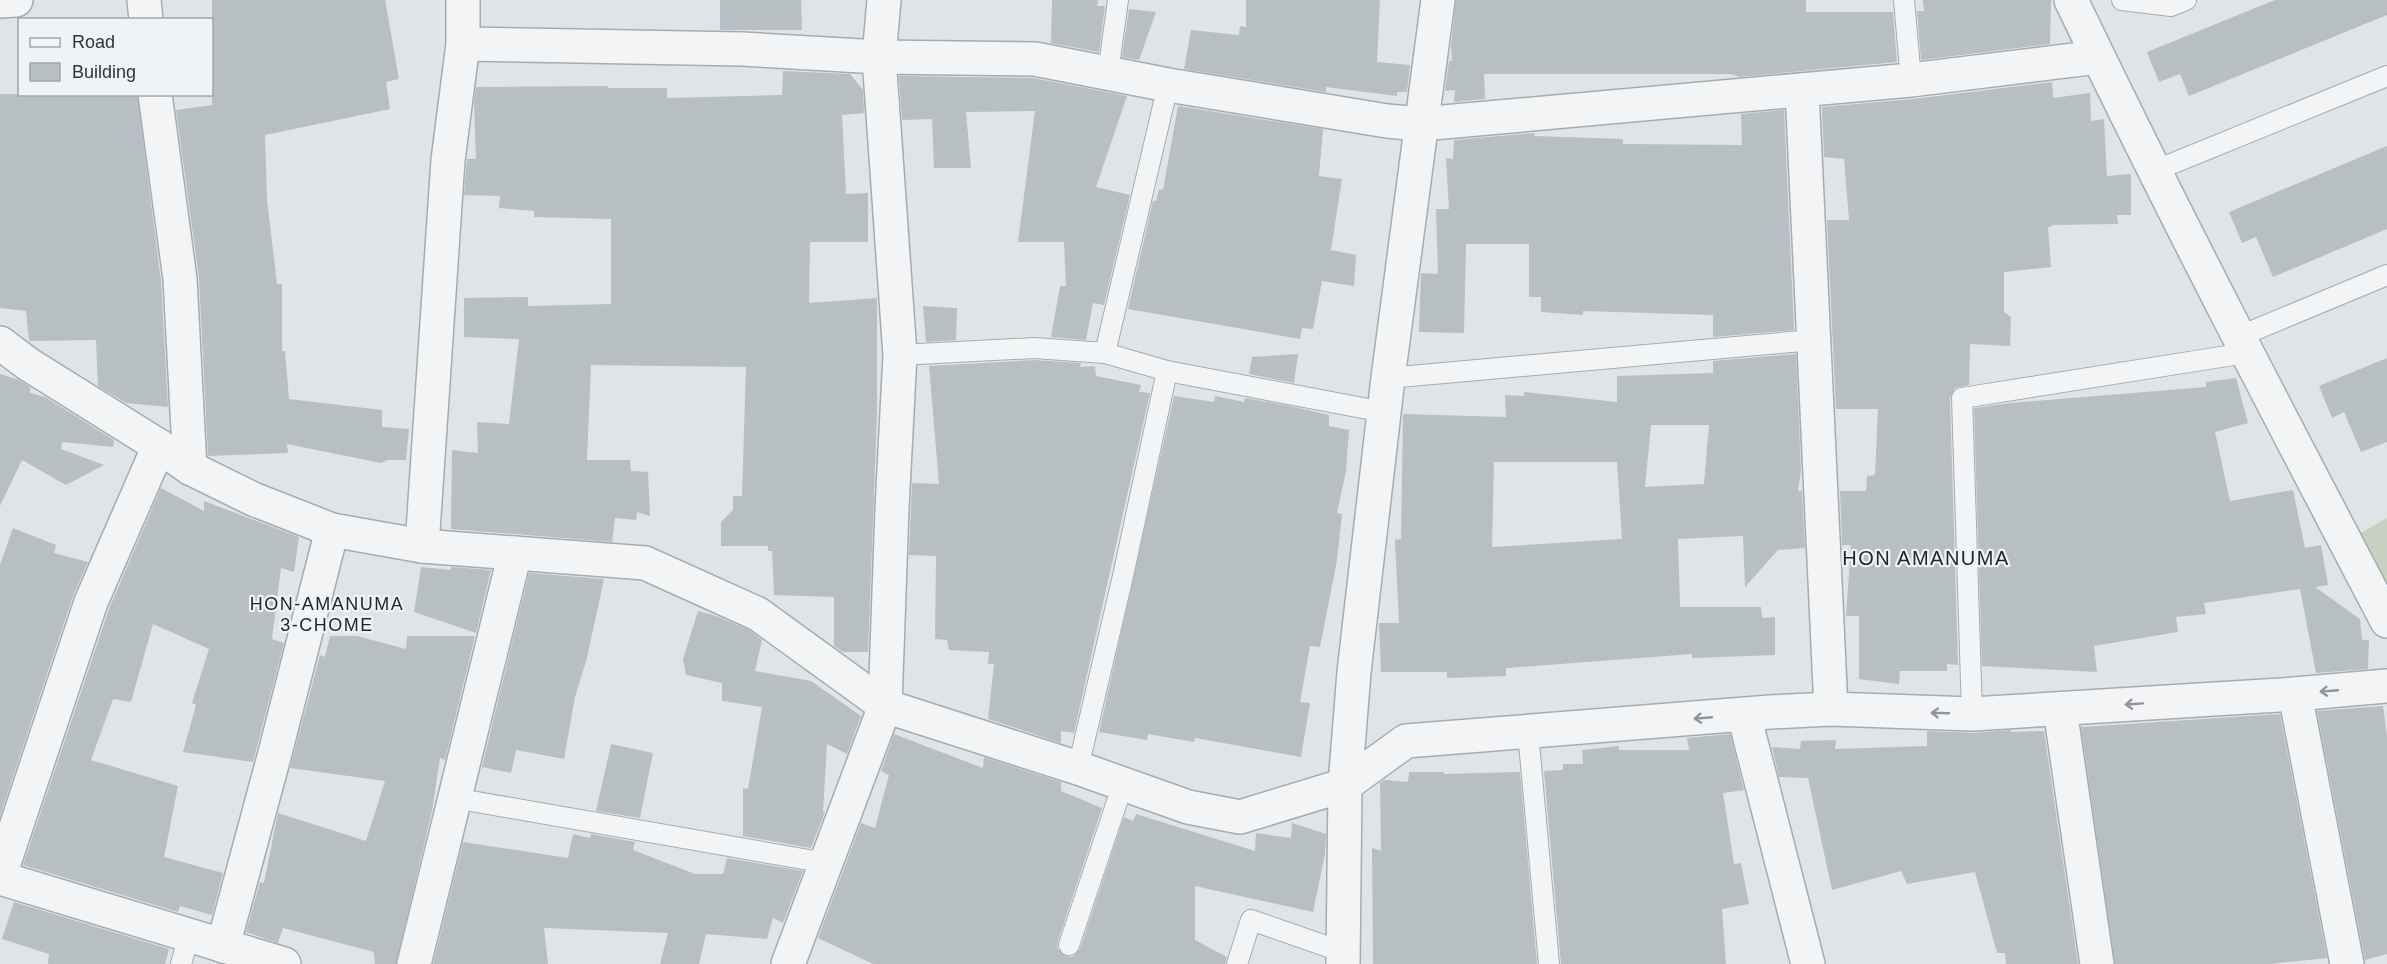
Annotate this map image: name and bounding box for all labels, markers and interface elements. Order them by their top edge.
legend [18,18,213,96]
text: Road [72,32,115,52]
text: Building [72,62,136,82]
district label: HON AMANUMA [1842,547,2010,569]
district label: HON-AMANUMA 3-CHOME [250,594,404,635]
one-way arrow [2319,686,2339,697]
one-way arrow [2125,699,2145,710]
one-way arrow [1930,707,1950,719]
one-way arrow [1693,713,1713,724]

